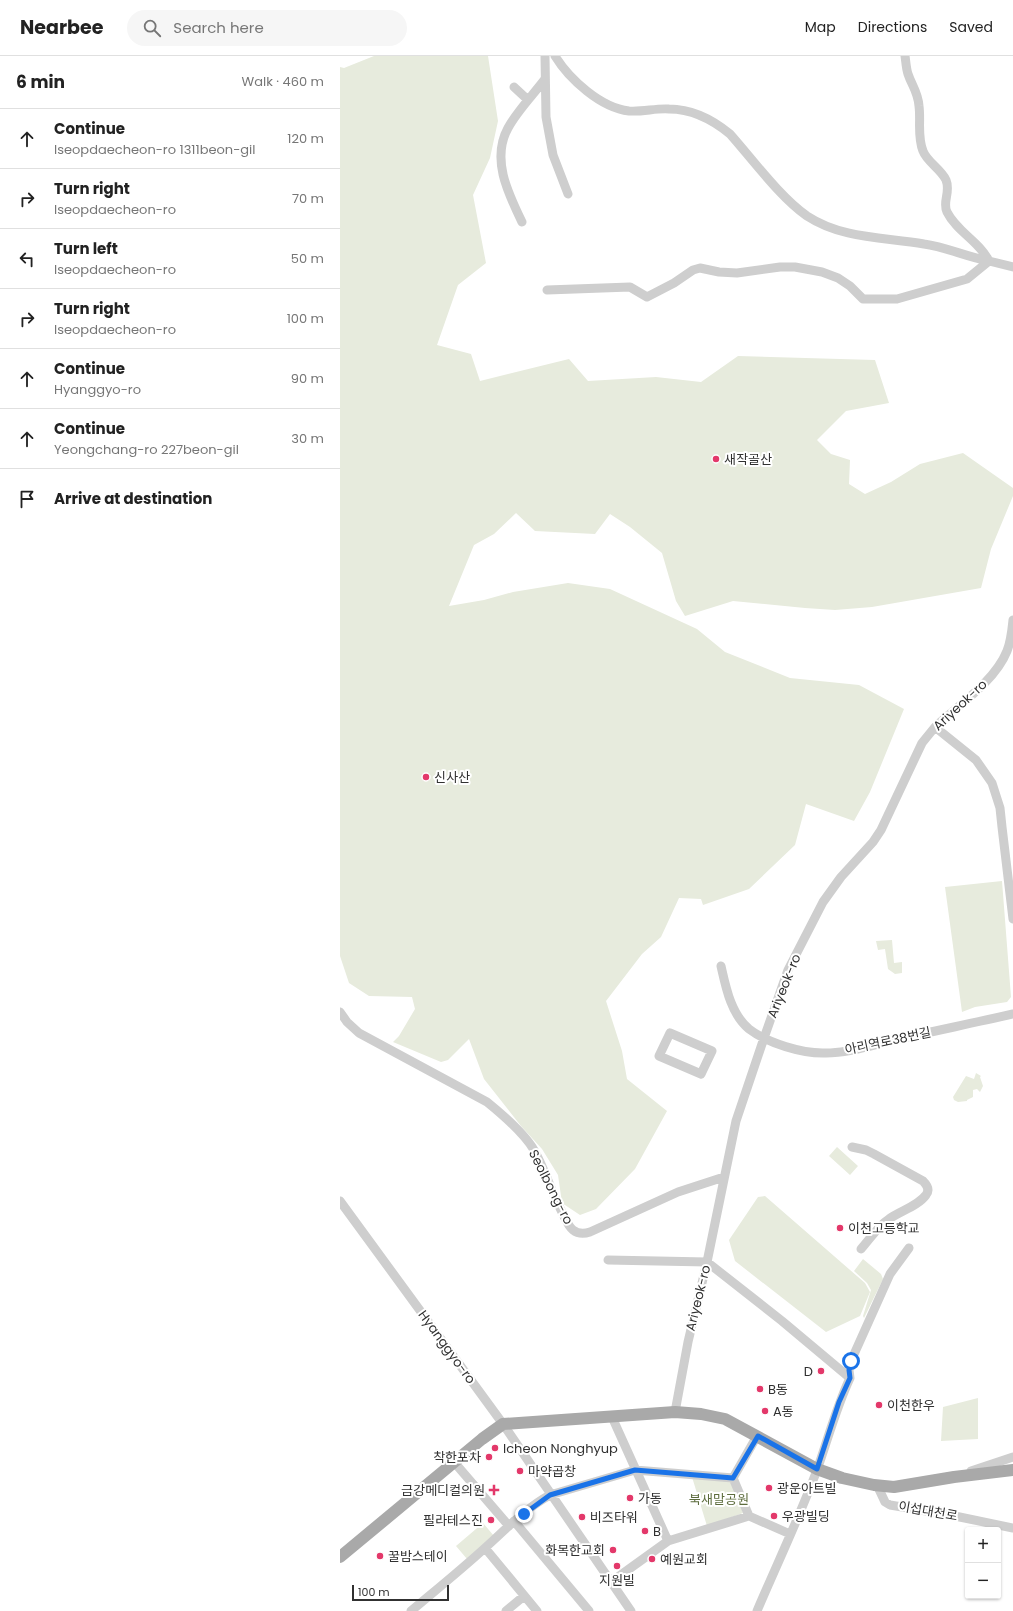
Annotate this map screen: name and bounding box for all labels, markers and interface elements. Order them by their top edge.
search box [127,10,407,46]
text: Nearbee [20,14,103,41]
icon: search [141,17,163,39]
text: Search here [173,17,264,38]
text: Map [805,17,836,37]
text: Directions [858,17,927,37]
text: Saved [949,17,993,37]
text: 6 min [16,70,65,94]
text: Walk · 460 m [241,72,324,91]
text: Continue [54,118,125,139]
icon: ahead [16,128,38,150]
text: 120 m [287,129,324,148]
text: Iseopdaecheon-ro 1311beon-gil [54,140,255,159]
text: Turn right [54,178,130,199]
icon: right [16,188,38,210]
text: 70 m [292,189,324,208]
text: Iseopdaecheon-ro [54,200,176,219]
text: Turn left [54,238,118,259]
icon: left [16,248,38,270]
text: 50 m [291,249,324,268]
text: Iseopdaecheon-ro [54,260,176,279]
text: Turn right [54,298,130,319]
icon: right [16,308,38,330]
text: 100 m [287,309,324,328]
text: Iseopdaecheon-ro [54,320,176,339]
text: Continue [54,358,125,379]
icon: ahead [16,368,38,390]
text: 90 m [291,369,324,388]
text: Hyanggyo-ro [54,380,141,399]
text: Continue [54,418,125,439]
icon: ahead [16,428,38,450]
text: 30 m [291,429,324,448]
text: Yeongchang-ro 227beon-gil [54,440,239,459]
place label: 새작골산 [724,450,772,469]
marker: 새작골산 [711,454,721,464]
icon: arrive [16,488,38,510]
text: Arrive at destination [54,488,212,509]
street label: Ariyeok-ro [929,675,991,735]
place label: 신사산 [434,768,470,787]
marker: 신사산 [421,772,431,782]
street label: Ariyeok-ro [763,951,805,1021]
street label: 아리역로38번길 [843,1023,933,1059]
street label: Seolbong-ro [524,1146,578,1228]
place label: 이천고등학교 [848,1219,920,1238]
marker: 이천고등학교 [835,1223,845,1233]
street label: Ariyeok-ro [681,1263,715,1333]
street label: Hyanggyo-ro [414,1306,480,1388]
route start [842,1352,860,1370]
place label: D [804,1362,813,1381]
marker: D [816,1366,826,1376]
place label: B동 [768,1380,788,1399]
marker: B동 [755,1384,765,1394]
place label: 이천한우 [887,1396,935,1415]
marker: 이천한우 [874,1400,884,1410]
place label: A동 [773,1402,794,1421]
marker: A동 [760,1406,770,1416]
place label: Icheon Nonghyup [503,1439,618,1458]
marker: Icheon Nonghyup [490,1443,500,1453]
place label: 착한포차 [433,1448,481,1467]
marker: 착한포차 [484,1452,494,1462]
place label: 마약곱창 [528,1462,576,1481]
marker: 마약곱창 [515,1466,525,1476]
place label: 광운아트빌 [777,1479,837,1498]
place label: 금강메디컬의원 [401,1481,485,1500]
marker: 광운아트빌 [764,1483,774,1493]
marker: 금강메디컬의원 [488,1484,500,1496]
place label: 가동 [638,1489,662,1508]
park label: 북새말공원 [689,1490,749,1509]
marker: 가동 [625,1493,635,1503]
street label: 이섭대천로 [897,1496,959,1526]
route end [515,1505,533,1523]
place label: 우광빌딩 [782,1507,830,1526]
place label: 비즈타워 [590,1508,638,1527]
place label: 필라테스진 [423,1511,483,1530]
marker: 우광빌딩 [769,1511,779,1521]
marker: 비즈타워 [577,1512,587,1522]
marker: 필라테스진 [486,1515,496,1525]
place label: B [653,1522,661,1541]
marker: B [640,1526,650,1536]
map controls [965,1527,1001,1599]
button: + [965,1527,1001,1563]
place label: 화목한교회 [545,1541,605,1560]
marker: 화목한교회 [608,1545,618,1555]
place label: 꿀밤스테이 [388,1547,448,1566]
place label: 예원교회 [660,1550,708,1569]
marker: 꿀밤스테이 [375,1551,385,1561]
marker: 예원교회 [647,1554,657,1564]
marker: 지원빌 [612,1561,622,1571]
button: − [965,1563,1001,1599]
place label: 지원빌 [599,1571,635,1590]
scale bar [352,1583,449,1602]
text: 100 m [358,1584,390,1600]

